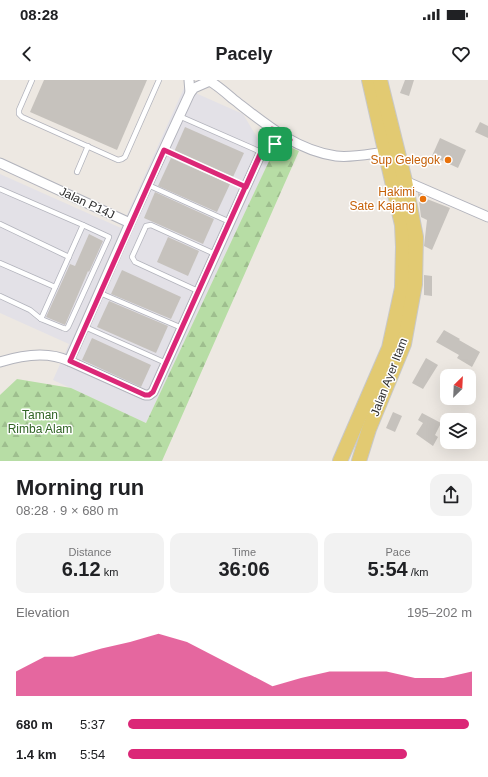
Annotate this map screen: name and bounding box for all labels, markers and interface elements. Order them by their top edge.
text: 08:28 [20,6,58,23]
icon: back [16,43,38,65]
icon: heart [450,43,472,65]
text: Pacely [215,44,273,64]
pin [258,127,292,161]
icon: arrive [264,133,286,155]
place label: Sup Gelegok [371,153,441,167]
marker: Sup Gelegok [443,155,453,165]
street label: Jalan P14J [57,184,117,222]
place label: Hakimi Sate Kajang [350,185,415,213]
marker: Hakimi Sate Kajang [418,194,428,204]
street label: Jalan Ayer Itam [368,336,410,418]
north arrow [440,369,476,405]
map controls [440,369,476,449]
park label: Taman Rimba Alam [8,408,72,436]
button: layers [440,413,476,449]
button: share [430,474,472,516]
text: Morning run [16,475,144,500]
text: 08:28 · 9 × 680 m [16,503,118,518]
text: Distance [69,546,111,558]
text: Time [232,546,256,558]
text: Pace [385,546,411,558]
text: 6.12 [62,558,101,580]
text: 36:06 [218,558,270,580]
text: 5:54 [368,558,408,580]
text: km [101,566,118,578]
text: /km [408,566,428,578]
text: Elevation [16,605,69,620]
text: 195–202 m [407,605,472,620]
text: 680 m [16,717,53,732]
text: 5:37 [80,717,105,732]
text: 1.4 km [16,747,56,762]
text: 5:54 [80,747,105,762]

